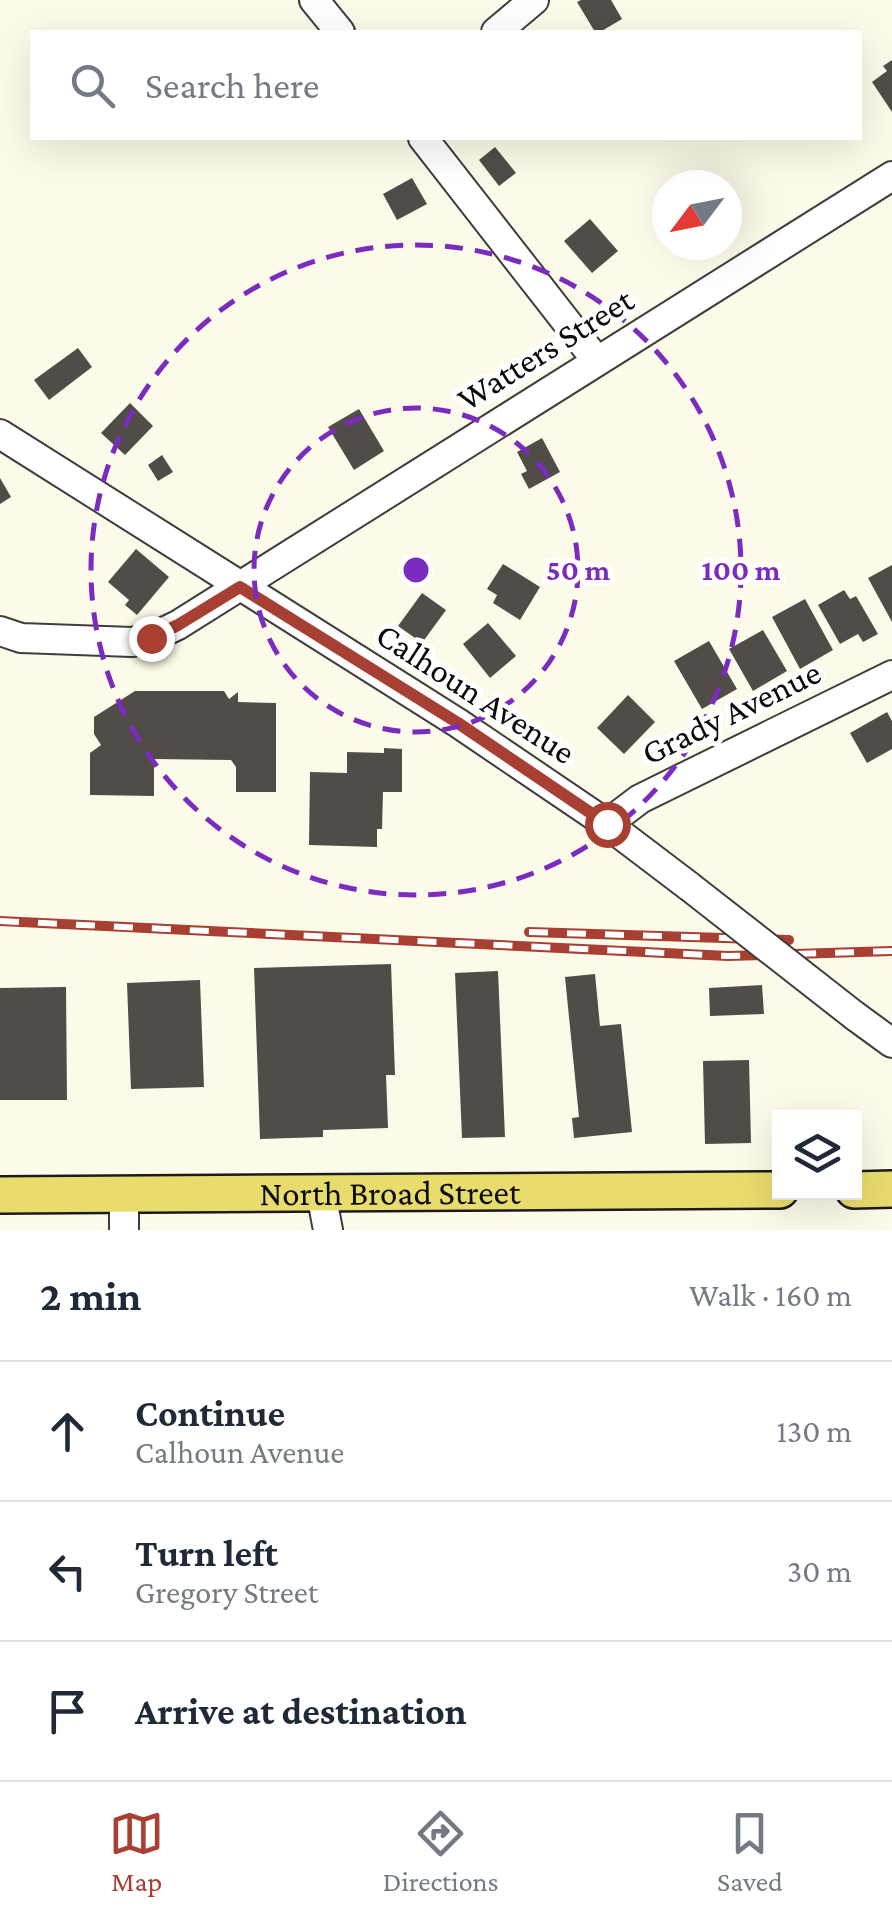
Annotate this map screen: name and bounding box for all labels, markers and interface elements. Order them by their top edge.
search box [30,30,862,140]
icon: search [65,58,120,113]
text: Search here [145,64,319,106]
north arrow [652,170,742,260]
street label: Watters Street [450,280,641,419]
centre of rings [398,552,434,588]
text: 50 m [546,553,611,586]
text: 100 m [702,553,781,586]
street label: Calhoun Avenue [369,615,582,772]
route end [129,616,175,662]
street label: Grady Avenue [635,652,827,773]
route start [585,802,631,848]
map controls [772,1110,862,1200]
button: layers [772,1110,862,1200]
street label: North Broad Street [259,1173,521,1213]
text: 2 min [40,1272,141,1319]
text: Walk · 160 m [689,1277,852,1313]
text: Continue [135,1392,285,1434]
icon: ahead [40,1404,95,1459]
text: 130 m [776,1413,852,1449]
text: Calhoun Avenue [135,1434,344,1470]
text: Turn left [135,1532,278,1574]
icon: left [40,1544,95,1599]
text: 30 m [787,1553,852,1589]
text: Gregory Street [135,1574,318,1610]
icon: arrive [40,1684,95,1739]
text: Arrive at destination [135,1690,467,1732]
tab: Map [109,1806,164,1897]
tab: Directions [383,1806,499,1897]
tab: Saved [717,1806,783,1897]

